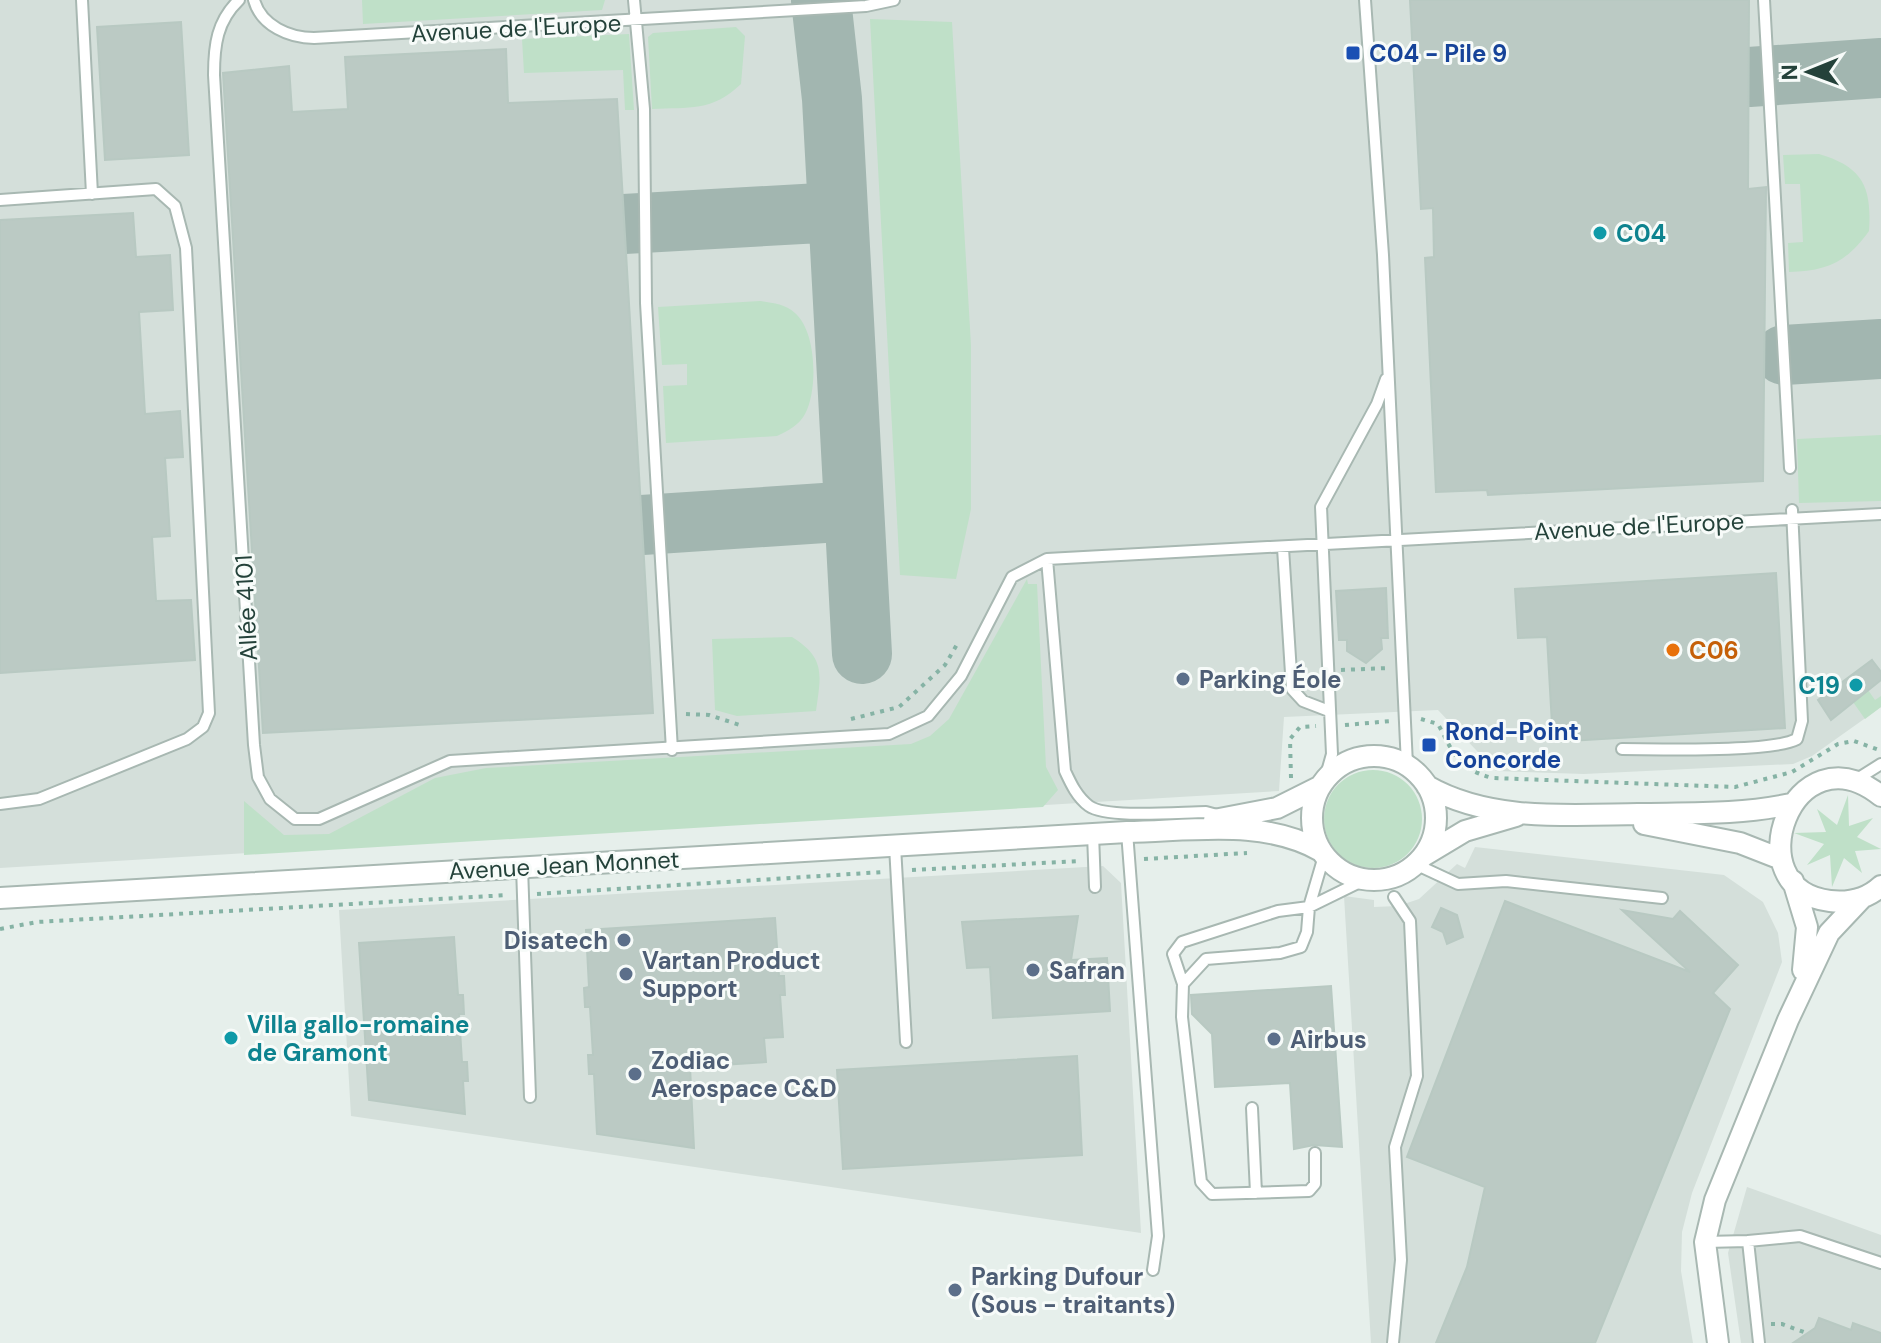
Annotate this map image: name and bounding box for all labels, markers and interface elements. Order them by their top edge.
street label: Avenue de l'Europe [410,7,622,49]
north arrow [1769,32,1849,112]
place label: C04 - Pile 9 [1369,38,1507,69]
marker: C04 - Pile 9 [1344,44,1362,62]
text: N [1775,64,1804,81]
place label: C04 [1616,218,1666,249]
marker: C04 [1591,224,1609,242]
street label: Avenue de l'Europe [1533,505,1745,547]
street label: Allée 4101 [228,554,264,662]
place label: C06 [1689,635,1739,666]
marker: C06 [1664,641,1682,659]
place label: Parking Éole [1199,663,1342,695]
marker: Parking Éole [1174,670,1192,688]
place label: C19 [1798,670,1840,701]
marker: C19 [1847,676,1865,694]
place label: Rond-Point Concorde [1445,716,1579,775]
marker: Rond-Point Concorde [1420,736,1438,754]
street label: Avenue Jean Monnet [448,843,680,887]
place label: Disatech [504,925,608,956]
marker: Disatech [615,931,633,949]
place label: Vartan Product Support [642,945,821,1004]
place label: Safran [1049,955,1125,986]
marker: Safran [1024,961,1042,979]
marker: Vartan Product Support [617,965,635,983]
place label: Villa gallo-romaine de Gramont [247,1009,469,1068]
place label: Airbus [1290,1024,1367,1055]
marker: Villa gallo-romaine de Gramont [222,1029,240,1047]
marker: Airbus [1265,1030,1283,1048]
place label: Zodiac Aerospace C&D [651,1045,837,1104]
marker: Zodiac Aerospace C&D [626,1065,644,1083]
place label: Parking Dufour (Sous - traitants) [971,1261,1175,1320]
marker: Parking Dufour (Sous - traitants) [946,1281,964,1299]

